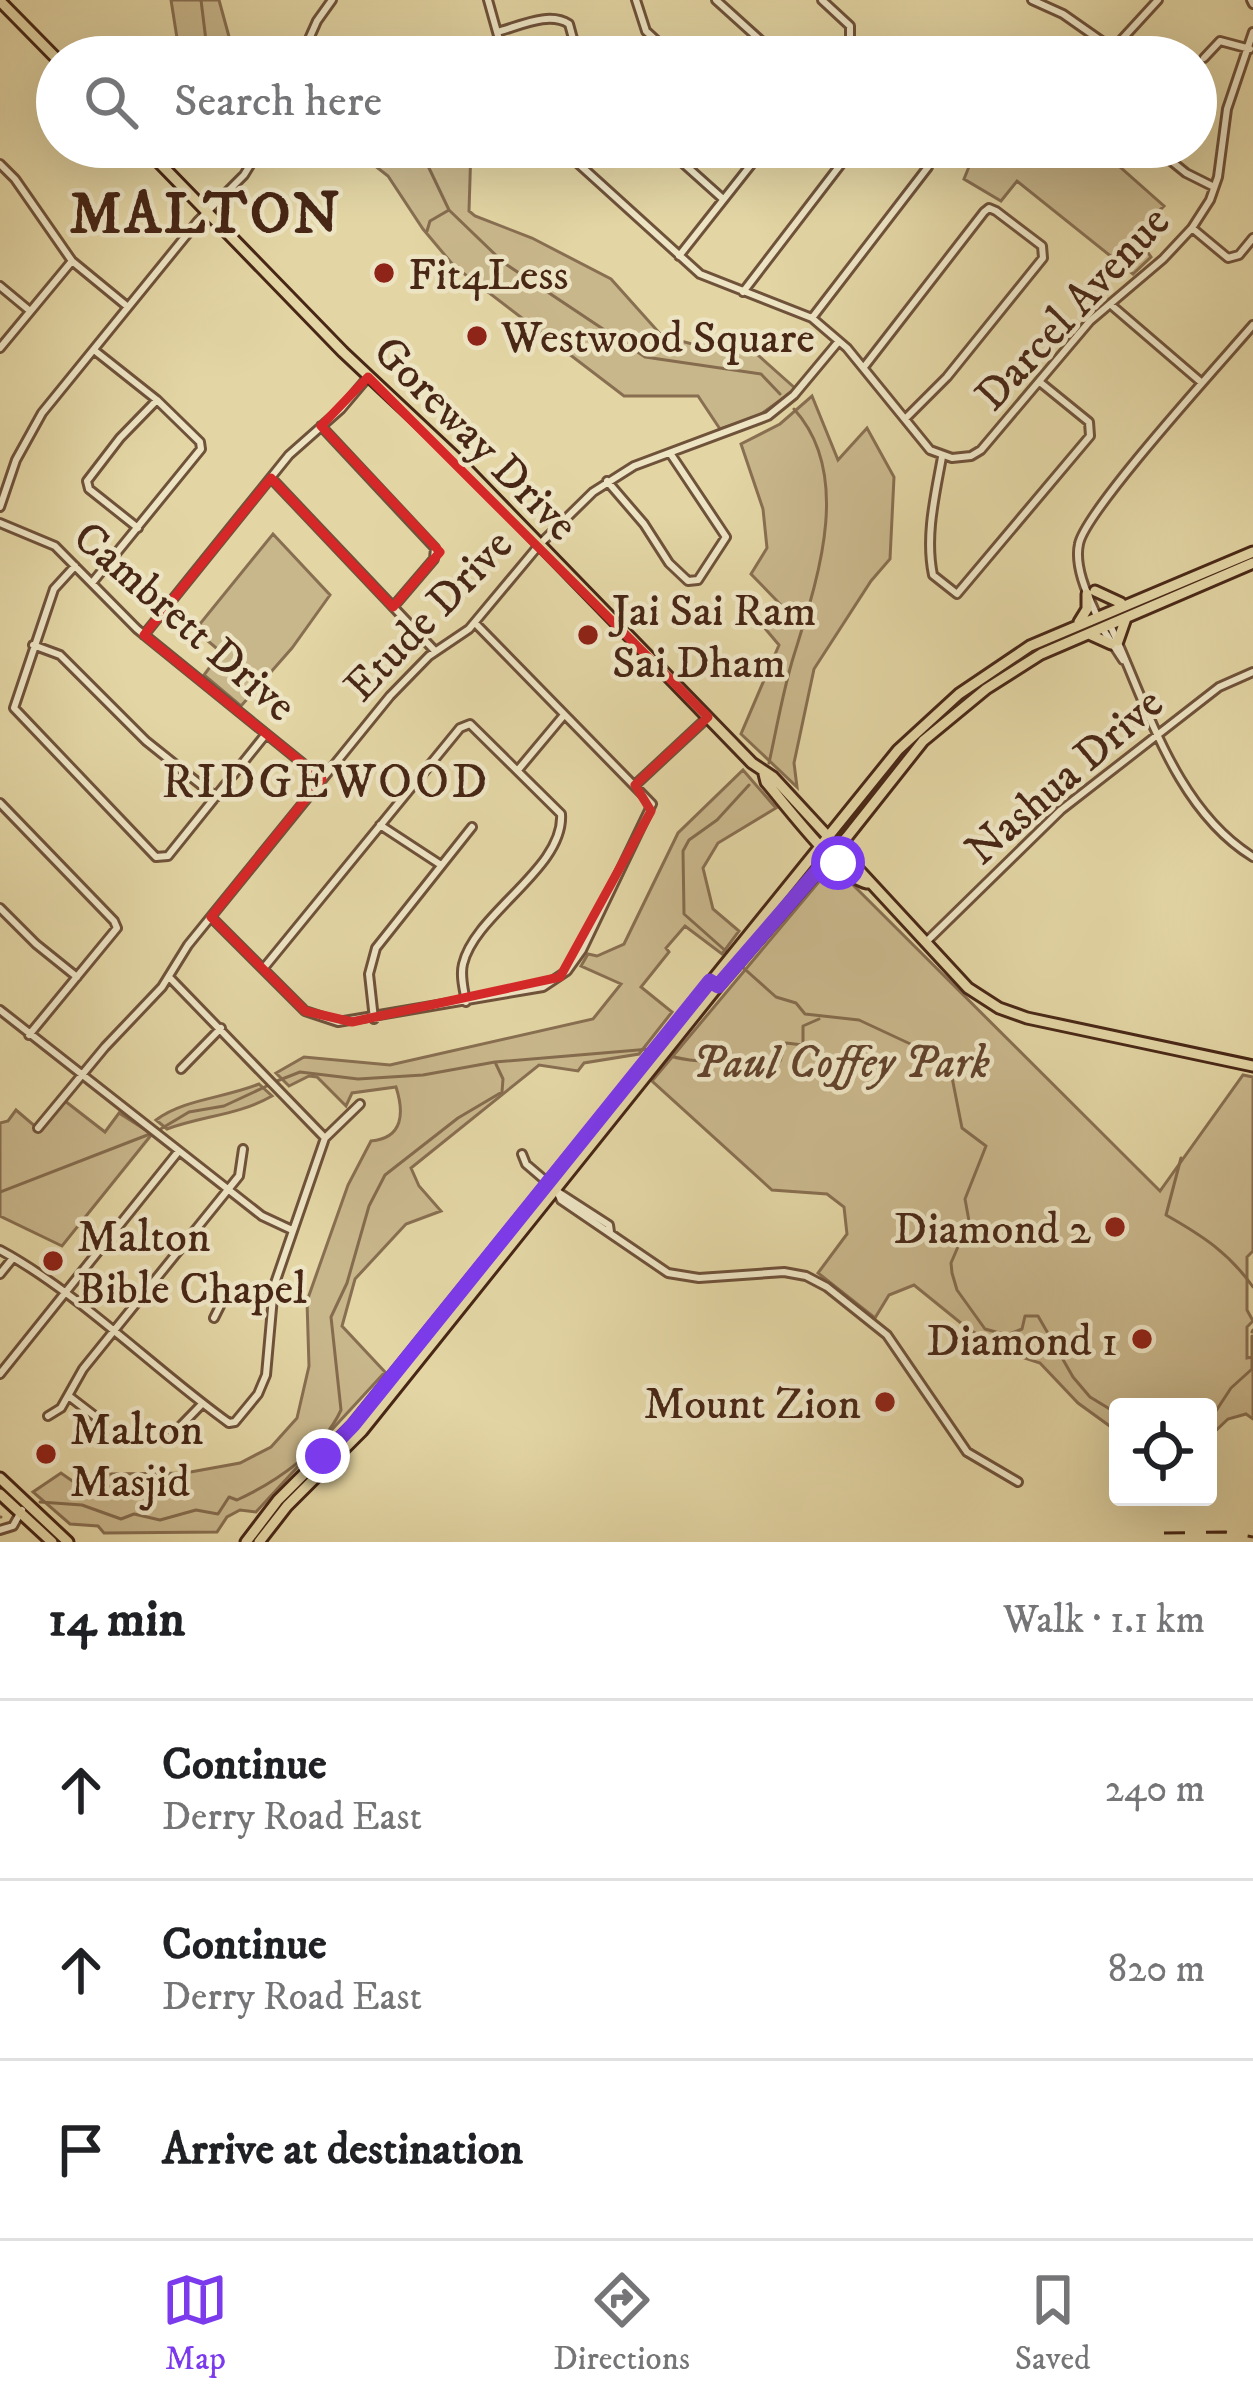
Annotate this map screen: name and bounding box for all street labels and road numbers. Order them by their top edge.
street label: Darcel Avenue [964,195,1182,423]
street label: Goreway Drive [361,325,589,553]
street label: Cambrett Drive [61,510,307,734]
street label: Etude Drive [333,518,525,714]
street label: Nashua Drive [955,676,1175,878]

